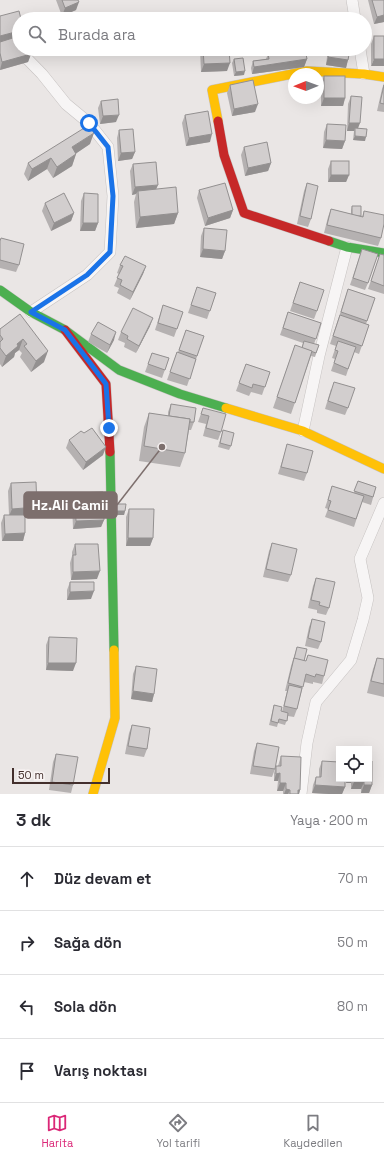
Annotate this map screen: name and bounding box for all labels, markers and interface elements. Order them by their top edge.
search box [12,12,372,56]
icon: search [26,23,48,45]
text: Burada ara [58,25,136,44]
north arrow [288,68,324,104]
route start [80,114,98,132]
route end [100,419,118,437]
callout: Hz.Ali Camii [24,492,117,518]
text: Hz.Ali Camii [32,496,109,514]
map controls [336,746,372,782]
button: locate [336,746,372,782]
scale bar [12,766,110,785]
text: 50 m [18,768,44,782]
text: 3 dk [16,809,51,831]
text: Yaya · 200 m [290,812,368,829]
icon: ahead [16,868,38,890]
text: Düz devam et [54,869,151,888]
text: 70 m [338,870,368,887]
icon: right [16,932,38,954]
text: Sağa dön [54,933,122,952]
text: 50 m [337,934,368,951]
icon: left [16,996,38,1018]
text: Sola dön [54,997,117,1016]
text: 80 m [337,998,368,1015]
icon: arrive [16,1060,38,1082]
text: Varış noktası [54,1061,147,1080]
tab: Harita [42,1112,73,1150]
tab: Yol tarifi [156,1112,200,1150]
tab: Kaydedilen [283,1112,342,1150]

